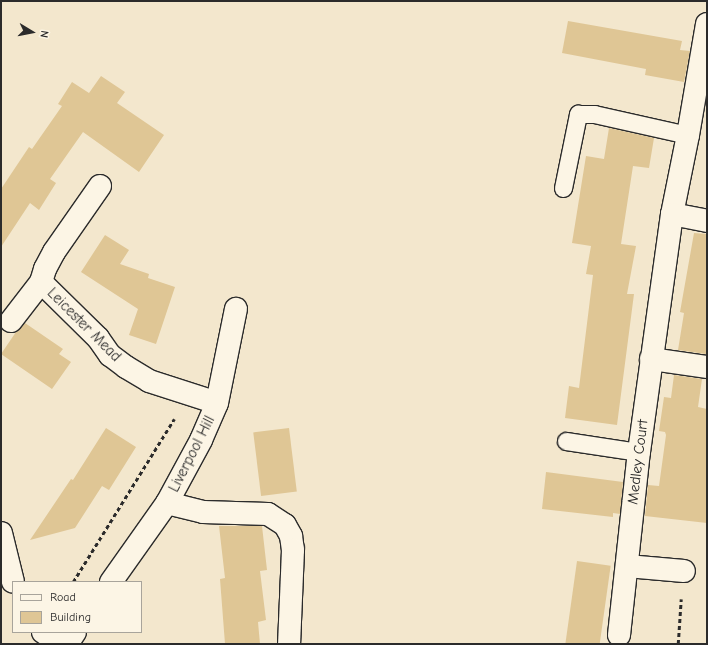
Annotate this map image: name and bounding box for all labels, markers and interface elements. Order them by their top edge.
north arrow [12,12,52,52]
text: N [37,30,51,39]
street label: Leicester Mead [43,284,125,366]
street label: Liverpool Hill [165,413,219,495]
street label: Medley Court [624,418,652,506]
legend [12,581,142,633]
text: Road [50,590,76,604]
text: Building [50,610,91,624]

